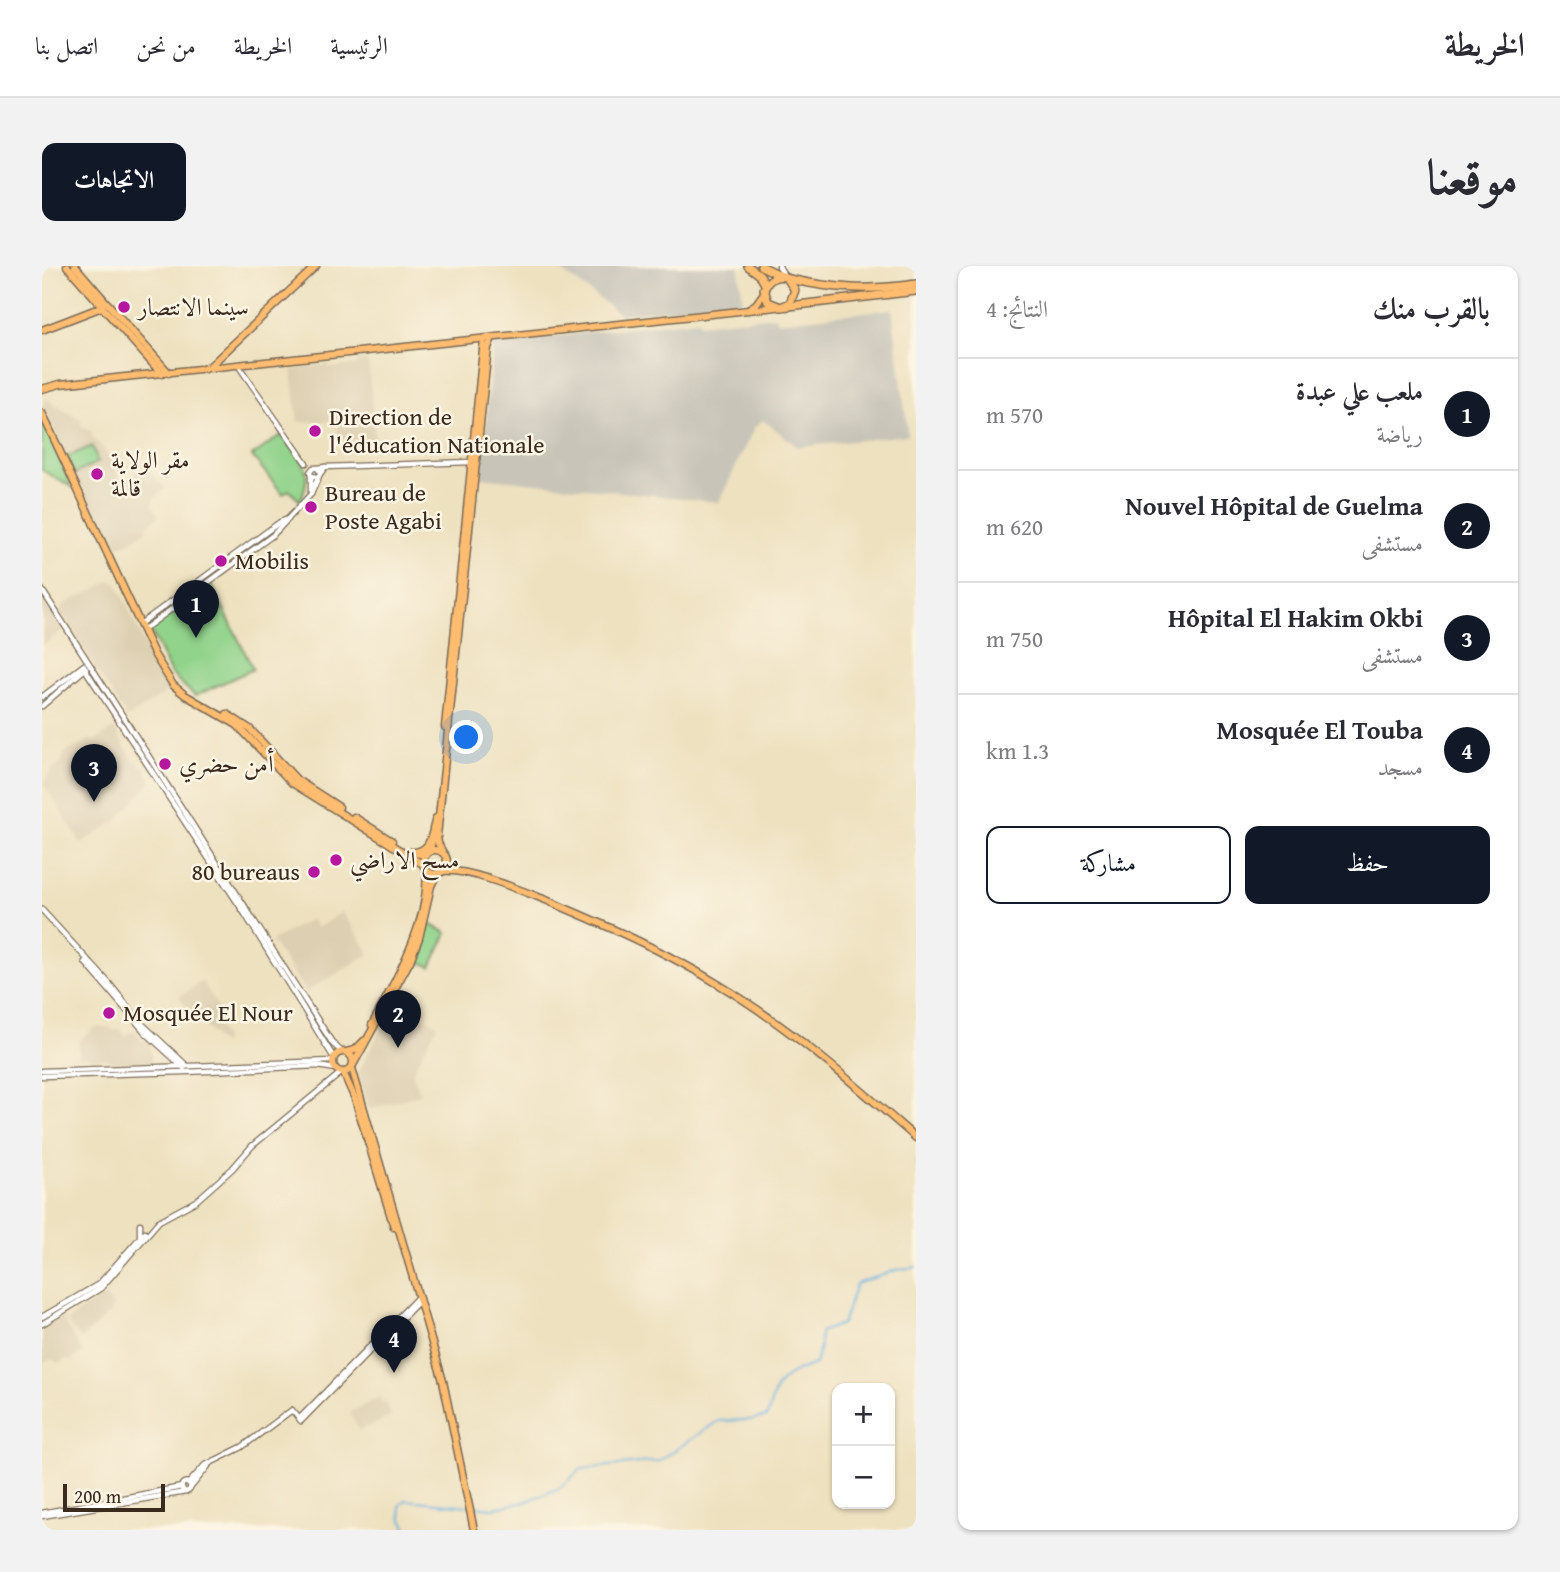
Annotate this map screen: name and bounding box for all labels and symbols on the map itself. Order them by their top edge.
place label: سينما الانتصار [136,289,249,324]
marker: سينما الانتصار [116,299,132,315]
place label: Direction de l'éducation Nationale [329,399,544,462]
marker: Direction de l'éducation Nationale [307,423,323,439]
place label: مقر الولاية قالمة [111,442,190,505]
marker: مقر الولاية قالمة [89,466,105,482]
place label: Bureau de Poste Agabi [325,475,442,538]
marker: Bureau de Poste Agabi [303,499,319,515]
place label: Mobilis [235,543,309,578]
marker: Mobilis [213,553,229,569]
pin: 1 [173,580,219,638]
your location [449,720,483,754]
pin: 3 [71,744,117,802]
place label: أمن حضري [179,746,274,783]
marker: أمن حضري [157,756,173,772]
place label: مسح الاراضي [350,842,459,882]
marker: مسح الاراضي [328,852,344,868]
place label: 80 bureaus [192,854,300,889]
marker: 80 bureaus [306,864,322,880]
pin: 2 [375,990,421,1048]
place label: Mosquée El Nour [123,995,293,1030]
marker: Mosquée El Nour [101,1005,117,1021]
pin: 4 [371,1315,417,1373]
scale bar [63,1481,164,1513]

